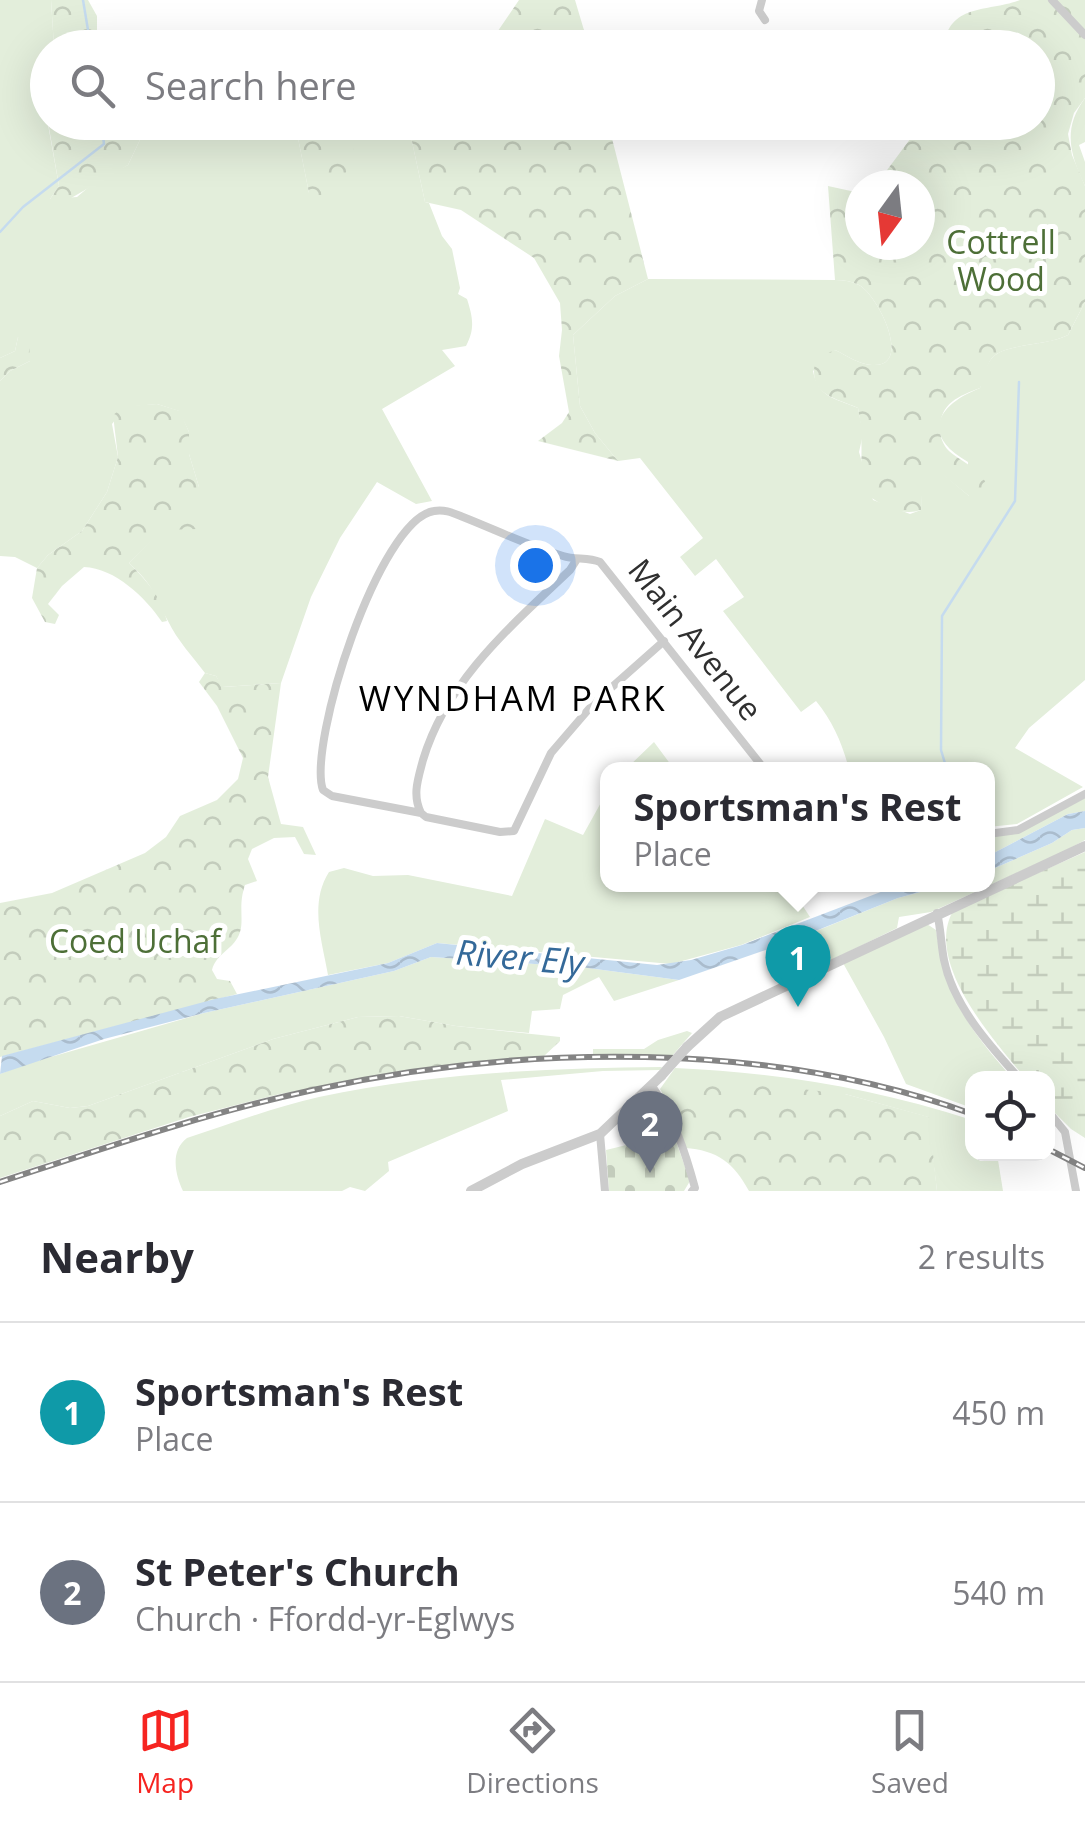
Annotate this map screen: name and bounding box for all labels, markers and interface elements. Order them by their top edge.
search box [30,30,1055,140]
icon: search [65,58,120,113]
text: Search here [145,59,357,111]
north arrow [845,170,935,260]
park label: Cottrell Wood [946,220,1056,300]
your location [510,540,561,591]
street label: Main Avenue [620,549,773,729]
district label: WYNDHAM PARK [359,674,667,721]
popup [600,762,995,892]
text: Sportsman's Rest [633,780,962,832]
text: Place [633,832,712,875]
park label: Coed Uchaf [49,919,223,962]
pin: 1 [766,924,830,1007]
water label: River Ely [454,928,588,986]
map controls [965,1071,1055,1161]
button: locate [965,1071,1055,1161]
pin: 2 [618,1090,682,1173]
text: Nearby [40,1228,194,1285]
text: 2 results [918,1235,1045,1278]
text: Sportsman's Rest [135,1365,463,1417]
text: 1 [63,1391,82,1434]
text: 450 m [952,1391,1045,1434]
text: Place [135,1417,213,1460]
text: St Peter's Church [135,1545,460,1597]
text: 2 [63,1571,82,1614]
text: 540 m [952,1571,1045,1614]
text: Church · Ffordd-yr-Eglwys [135,1597,515,1640]
tab: Map [136,1703,194,1801]
tab: Directions [466,1703,599,1801]
tab: Saved [871,1703,949,1801]

